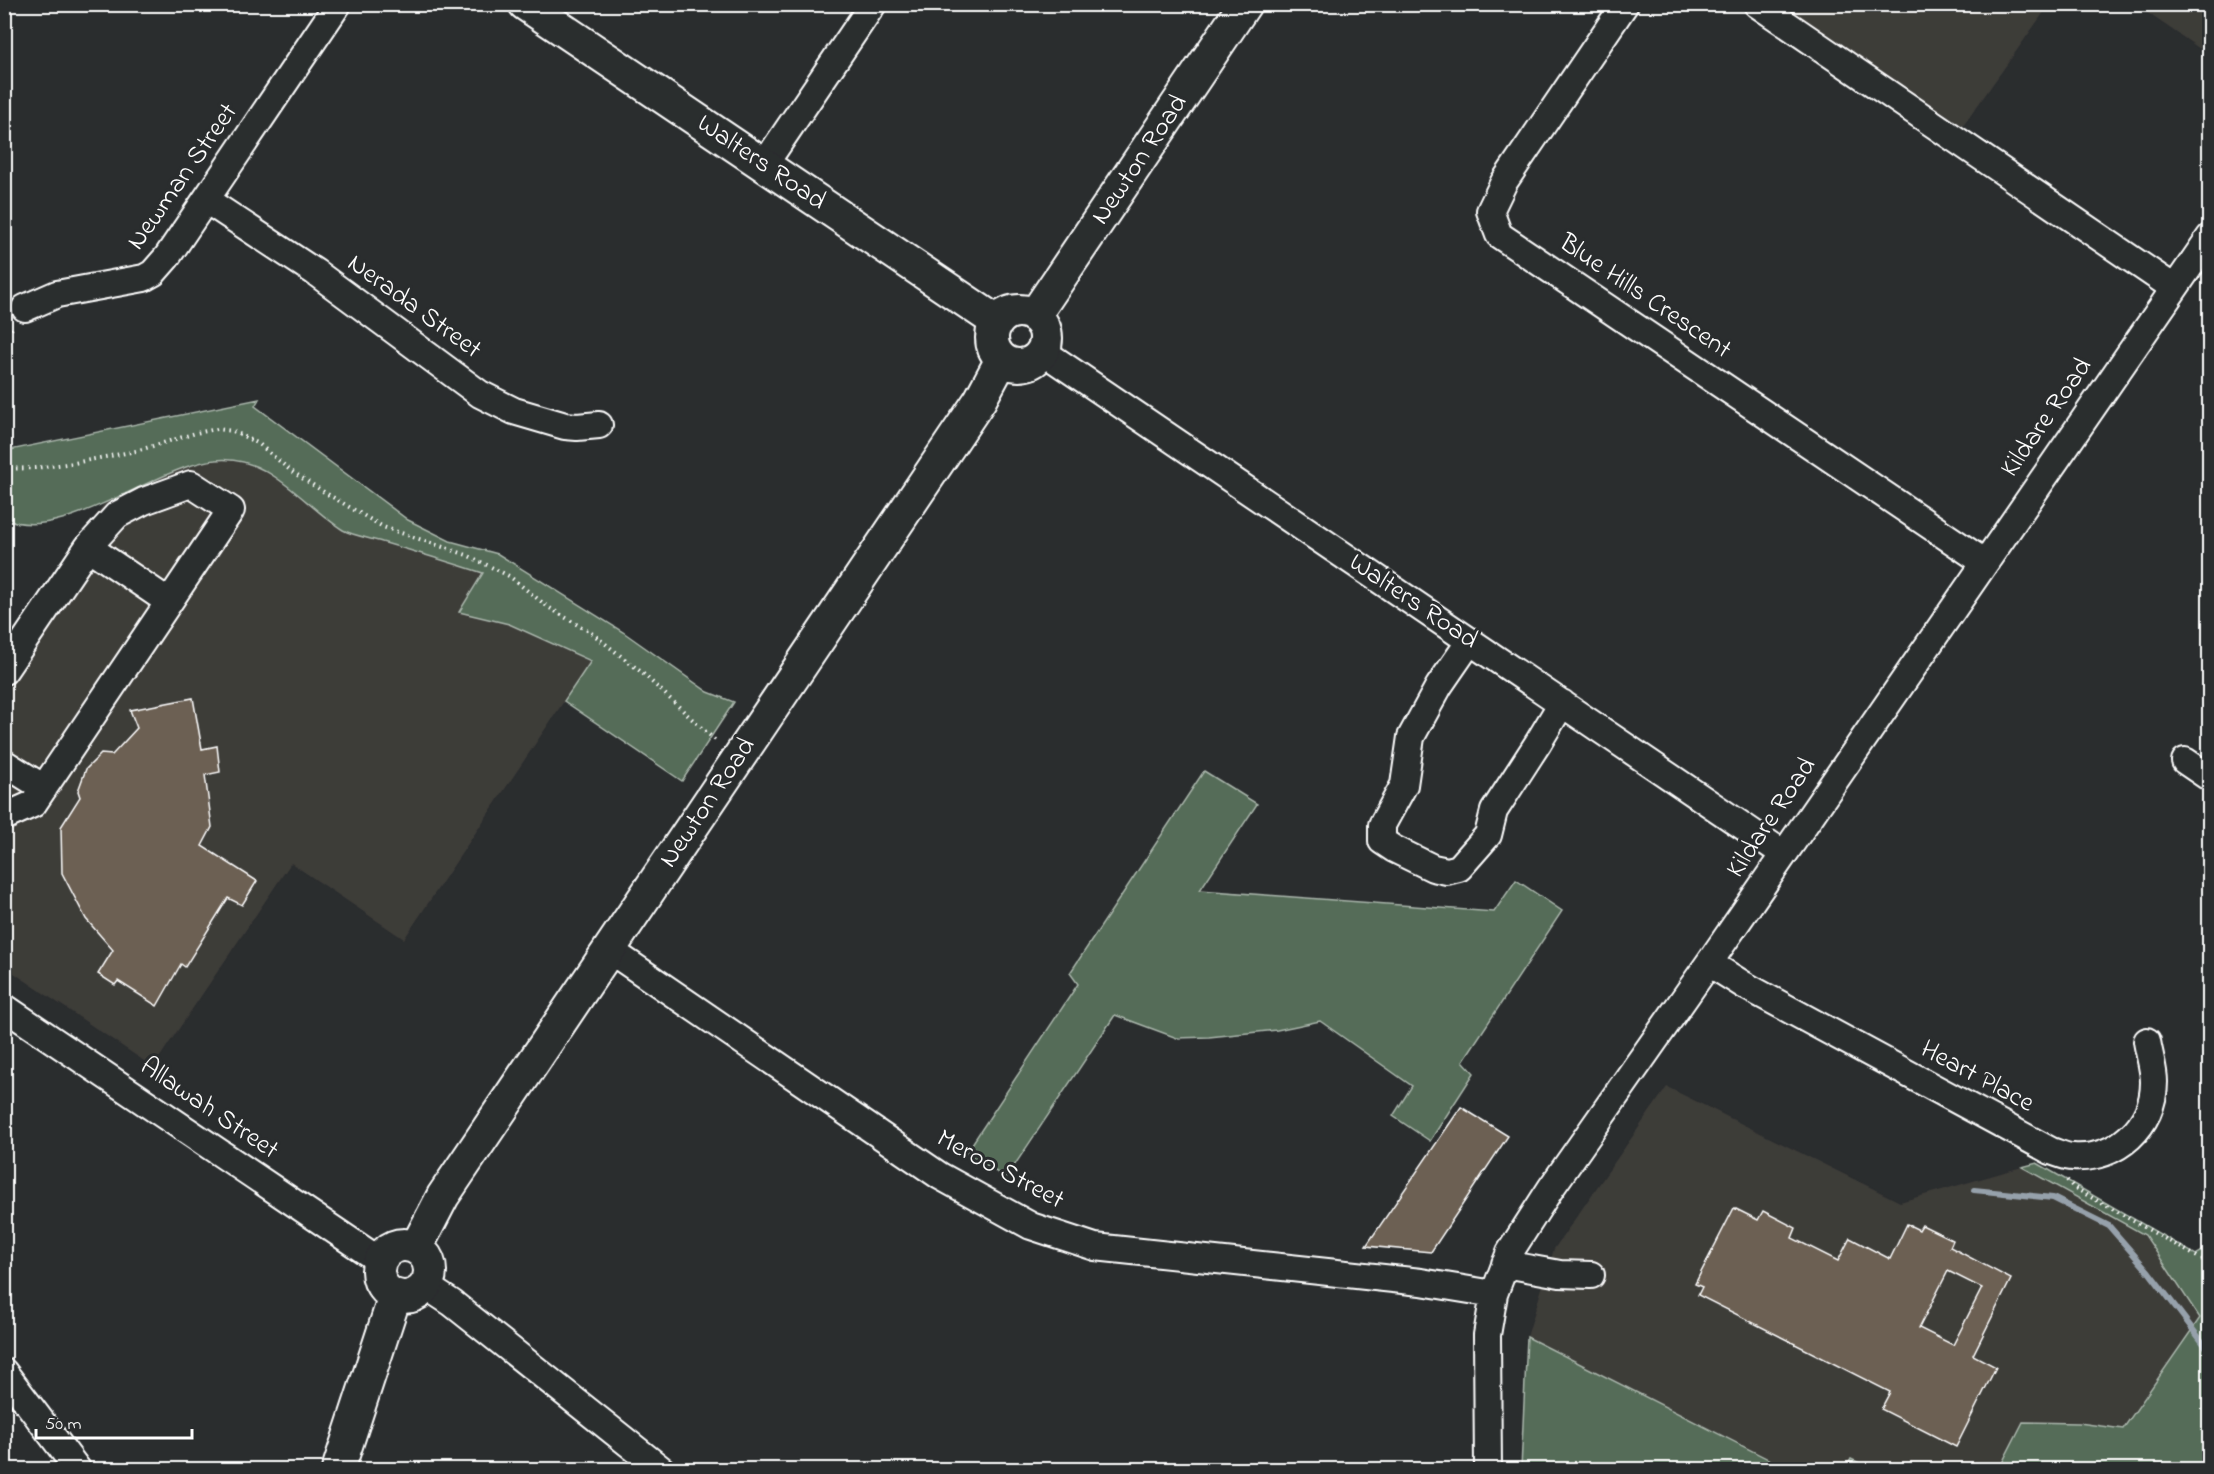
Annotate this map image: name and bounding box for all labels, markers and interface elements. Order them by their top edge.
street label: Newton Road [1082,87,1198,233]
street label: Newman Street [118,96,248,258]
street label: Walters Road [688,105,834,221]
street label: Blue Hills Crescent [1550,224,1739,369]
street label: Nerada Street [339,245,489,369]
street label: Kildare Road [1991,350,2103,486]
street label: Walters Road [1340,544,1486,660]
street label: Newton Road [650,730,766,876]
street label: Kildare Road [1717,750,1827,886]
street label: Heart Place [1913,1031,2042,1124]
street label: Allawah Street [132,1048,286,1170]
street label: Meroo Street [929,1120,1071,1220]
scale bar [36,1402,192,1440]
text: 50 m [45,1412,82,1438]

